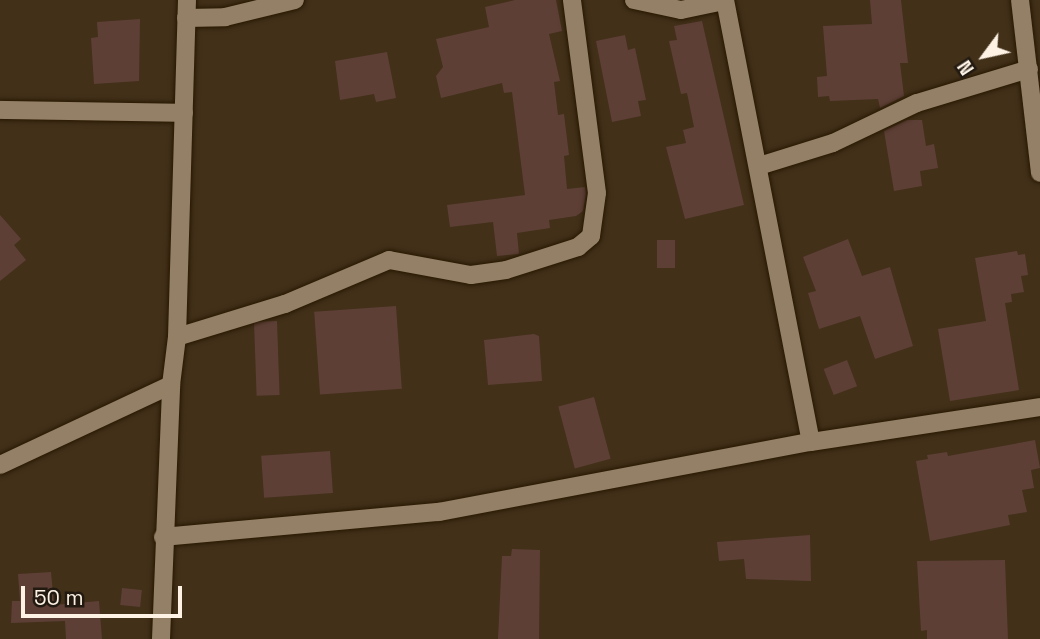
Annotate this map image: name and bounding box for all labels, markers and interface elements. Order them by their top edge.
north arrow [949,21,1019,91]
text: N [952,56,980,80]
scale bar [24,572,186,616]
text: 50 m [34,584,84,611]

